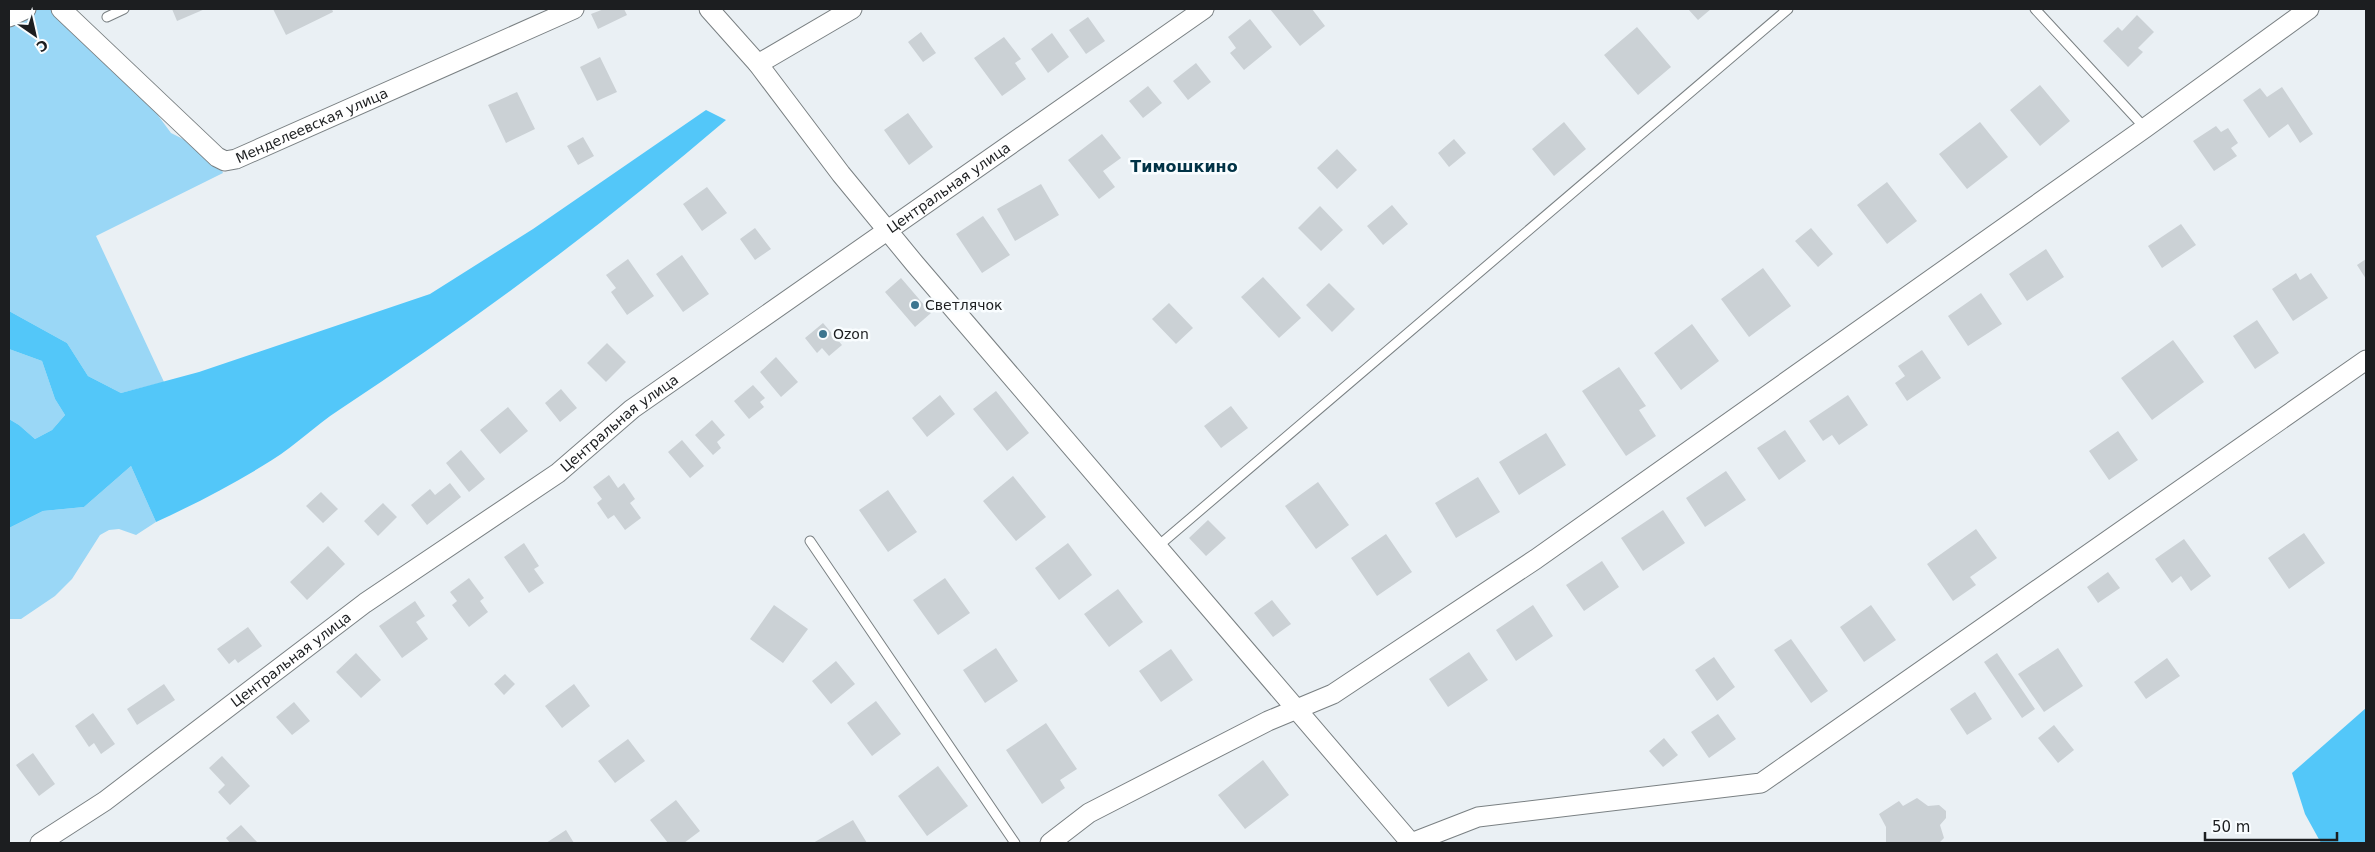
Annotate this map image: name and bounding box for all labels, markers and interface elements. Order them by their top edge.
north arrow [10,10,60,60]
text: С [34,36,51,55]
street label: Менделеевская улица [233,85,390,166]
street label: Центральная улица [884,139,1013,236]
district label: Тимошкино [1130,157,1238,176]
place label: Светлячок [925,297,1002,313]
marker: Светлячок [909,299,921,311]
place label: Ozon [833,326,869,342]
marker: Ozon [817,328,829,340]
street label: Центральная улица [557,371,681,475]
street label: Центральная улица [228,609,354,710]
scale bar [2205,810,2338,842]
text: 50 m [2212,818,2250,836]

